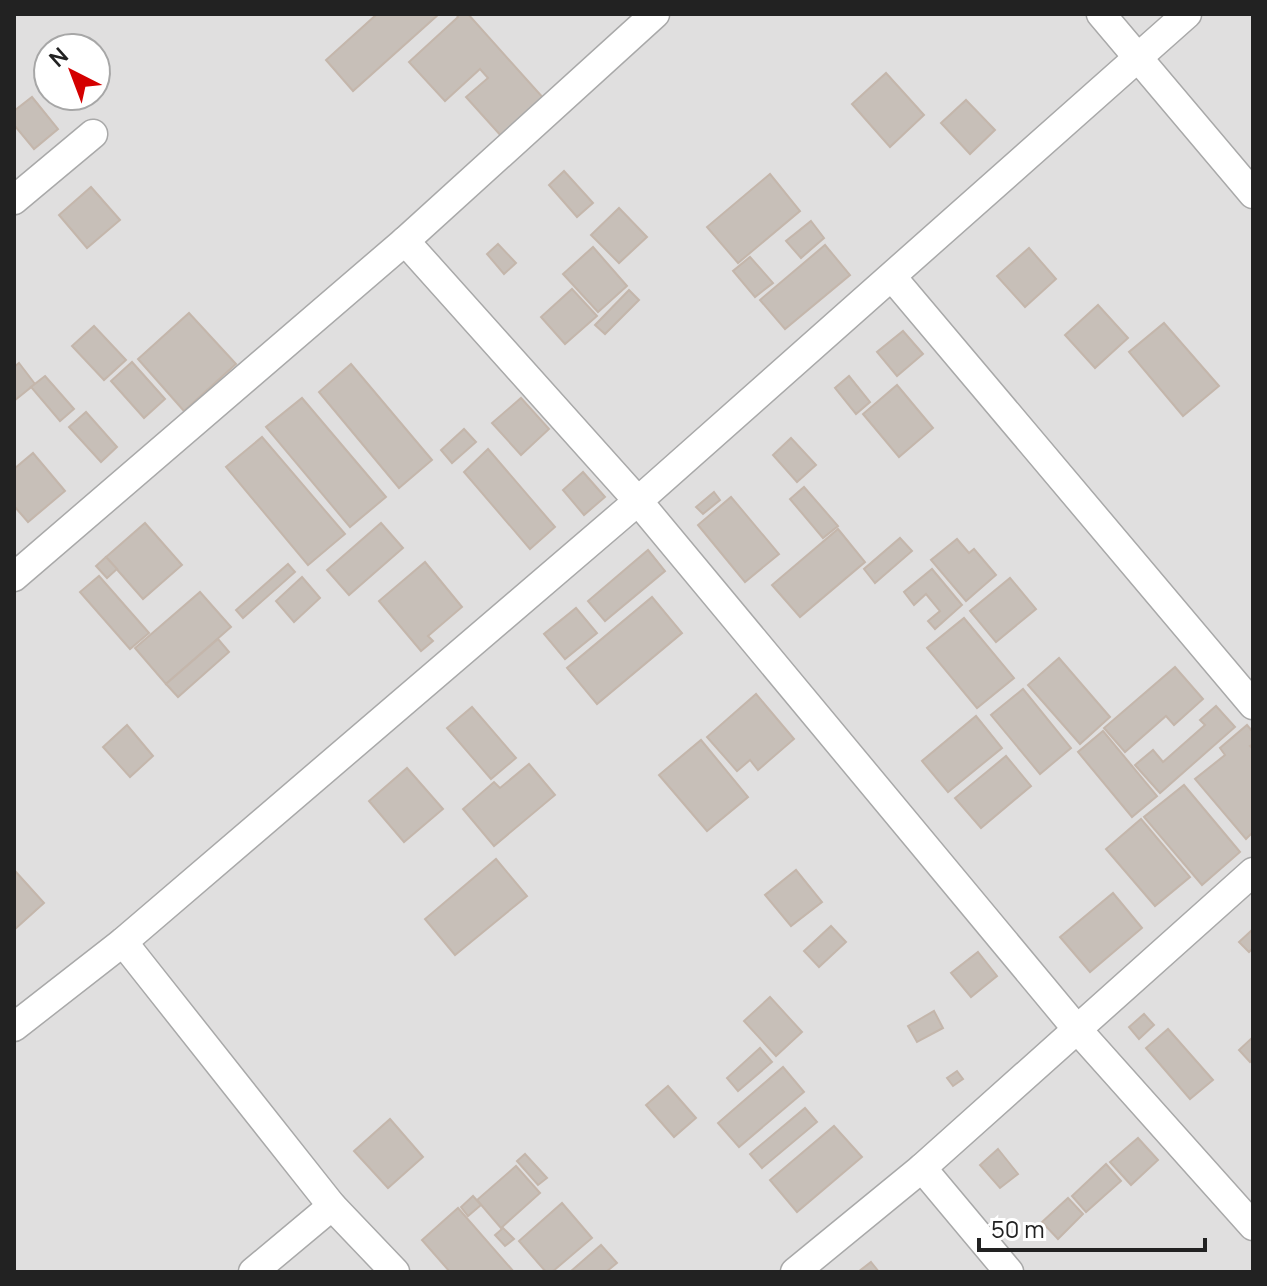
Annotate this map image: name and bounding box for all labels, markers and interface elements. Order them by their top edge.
north arrow [32,32,112,112]
text: N [43,41,75,74]
scale bar [979,1202,1205,1252]
text: 50 m [991,1212,1045,1245]

